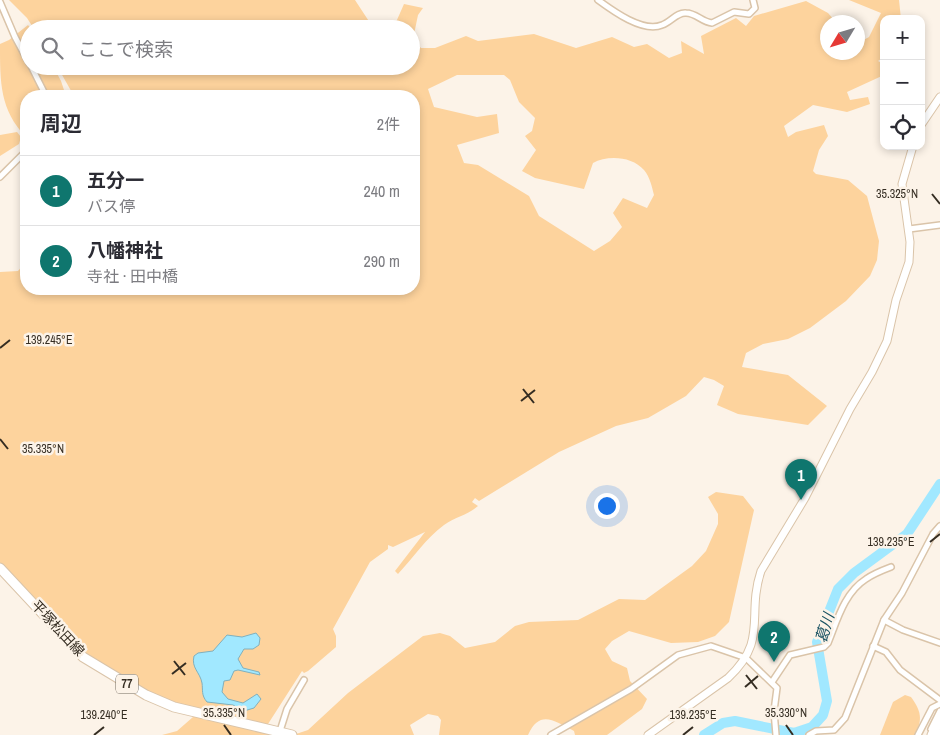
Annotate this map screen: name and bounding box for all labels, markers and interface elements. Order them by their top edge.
north arrow [820,15,865,60]
map controls [880,15,925,150]
button: + [880,15,925,60]
search box [20,20,420,75]
icon: search [38,34,66,62]
text: ここで検索 [78,36,173,62]
button: − [880,60,925,105]
button: locate [880,105,925,150]
text: 周辺 [40,109,82,138]
text: 2件 [377,113,400,135]
text: 五分一 [87,167,144,193]
text: 1 [52,180,60,202]
text: 240 m [364,180,400,202]
text: 35.325°N [876,186,918,202]
text: バス停 [87,195,135,217]
text: 八幡神社 [87,237,163,263]
text: 2 [52,250,60,272]
text: 290 m [364,250,400,272]
text: 寺社 · 田中橋 [87,265,178,287]
text: 139.245°E [26,332,72,348]
text: 35.335°N [22,441,64,457]
pin: 1 [785,459,817,500]
your location [594,493,620,519]
text: 139.235°E [868,534,914,550]
street label: 平塚松田線 [28,596,88,660]
water label: 葛川 [810,609,840,645]
pin: 2 [758,621,790,662]
road number: 77 [116,674,138,694]
text: 35.335°N [203,705,245,721]
text: 35.330°N [765,705,807,721]
text: 139.240°E [81,707,127,723]
text: 139.235°E [670,707,716,723]

